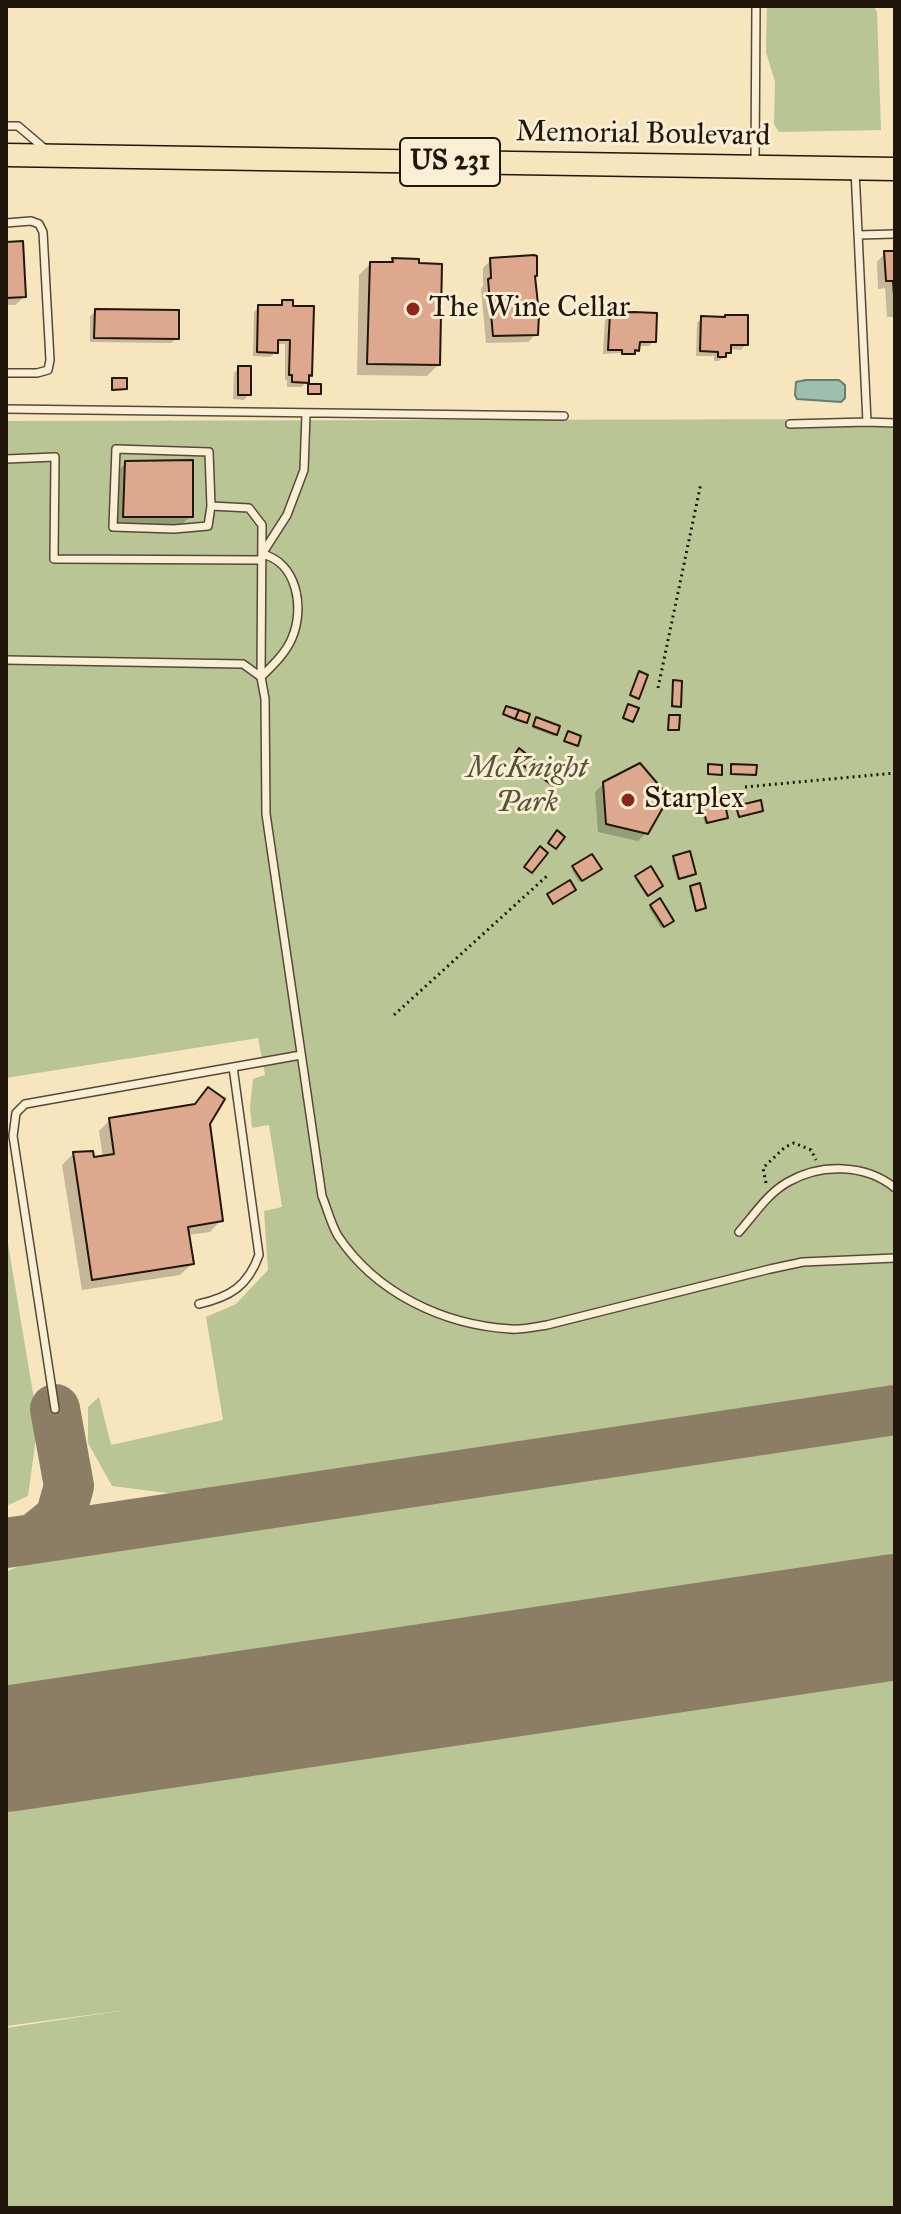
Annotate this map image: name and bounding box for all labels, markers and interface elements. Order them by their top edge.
street label: Memorial Boulevard [515,115,771,155]
road number: US 231 [400,138,500,186]
place label: The Wine Cellar [429,291,630,327]
marker: The Wine Cellar [404,300,422,318]
park label: McKnight Park [467,752,587,822]
place label: Starplex [644,782,744,818]
marker: Starplex [619,791,637,809]

